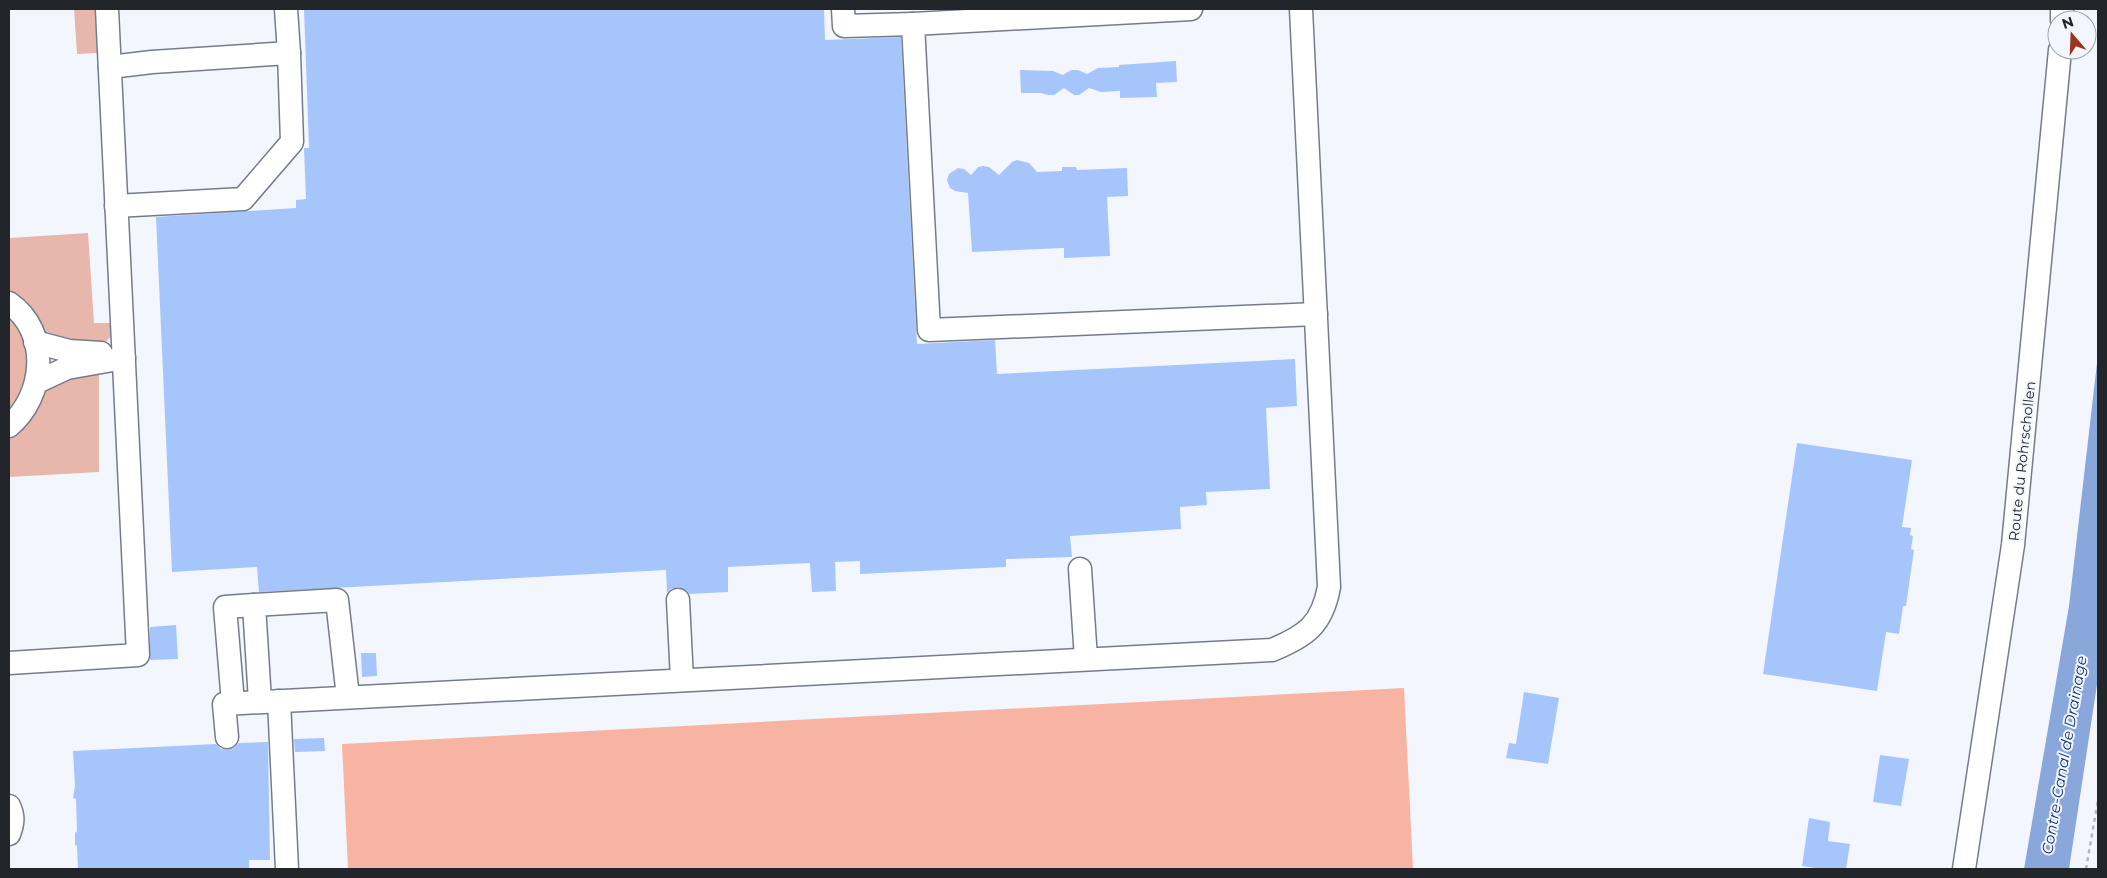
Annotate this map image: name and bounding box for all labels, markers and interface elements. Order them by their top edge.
north arrow [2047,10,2097,60]
text: N [2059,12,2076,33]
street label: Route du Rohrschollen [2005,380,2039,542]
water label: Contre-Canal de Drainage [2037,654,2091,856]

